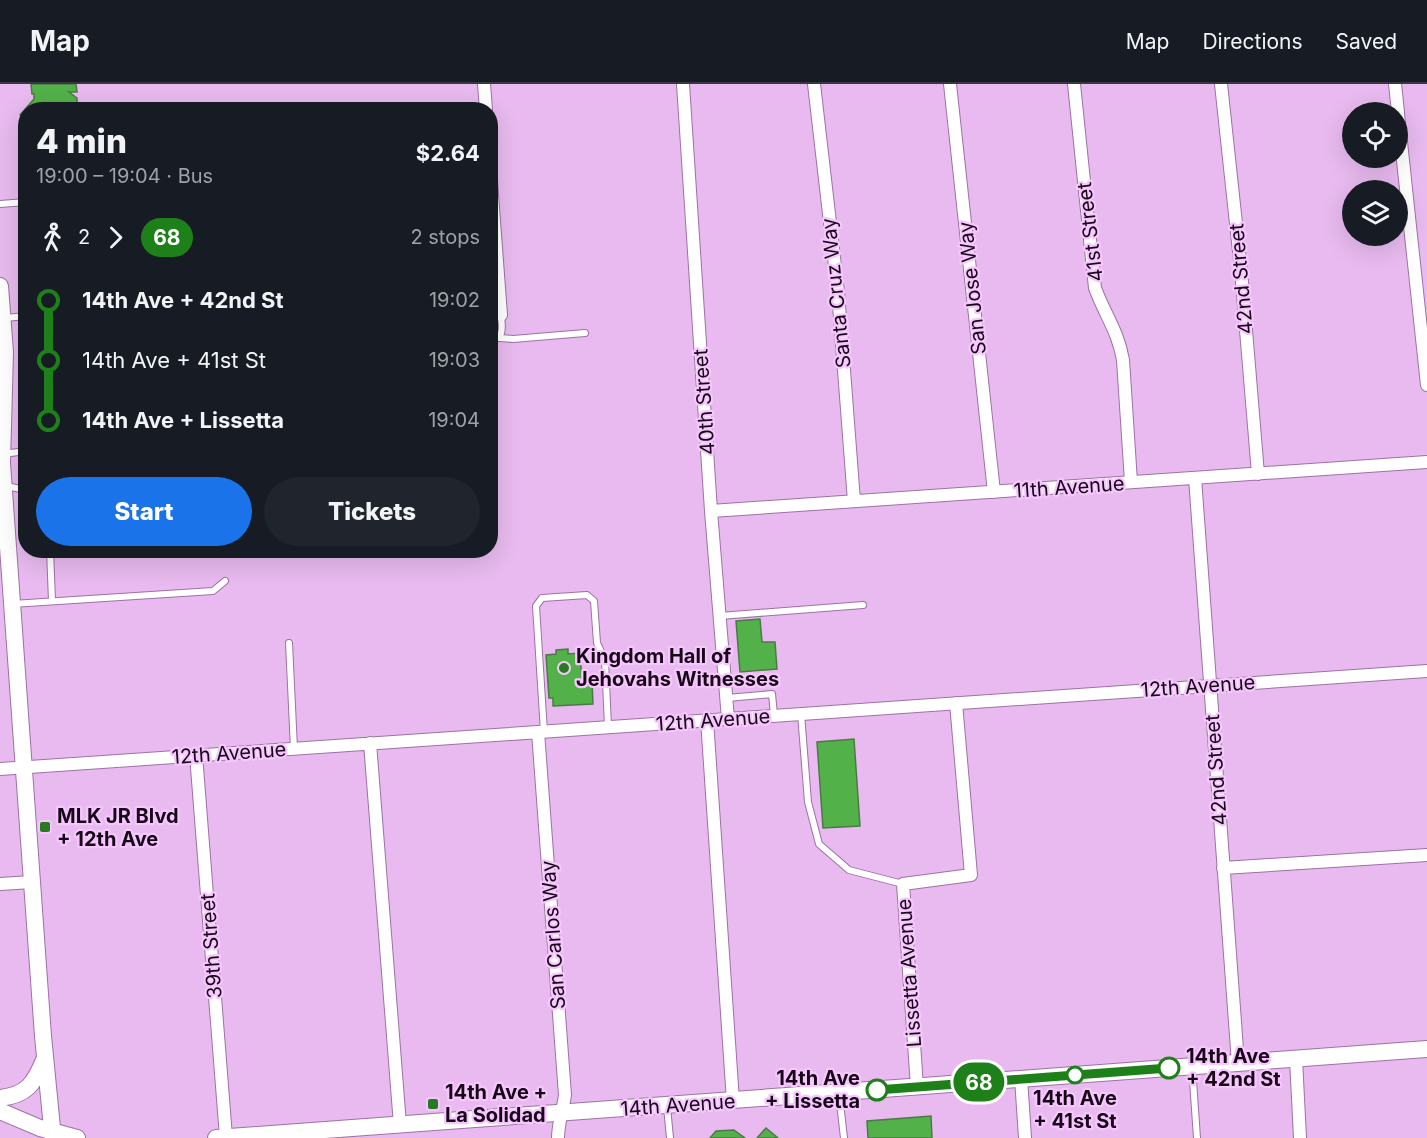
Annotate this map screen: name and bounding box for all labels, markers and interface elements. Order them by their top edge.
text: Map [30,24,90,58]
text: Map [1126,29,1169,54]
text: Directions [1202,29,1303,54]
text: Saved [1336,29,1397,54]
map controls [1342,102,1408,246]
button: locate [1342,102,1408,168]
text: 4 min [36,121,127,161]
text: $2.64 [416,140,480,166]
text: 19:00 – 19:04 · Bus [36,164,213,188]
button: layers [1342,180,1408,246]
street label: 41st Street [1072,181,1108,283]
street label: Santa Cruz Way [816,217,856,369]
street label: San Jose Way [953,220,991,356]
icon: walk [36,221,69,254]
icon: forward [99,221,132,254]
street label: 42nd Street [1224,222,1258,335]
text: 2 [78,225,90,249]
text: 68 [153,225,181,250]
text: 2 stops [410,225,480,249]
text: 14th Ave + 42nd St [82,287,284,313]
text: 19:02 [429,288,480,312]
text: 14th Ave + 41st St [82,347,266,373]
text: 19:03 [429,348,480,372]
street label: 40th Street [688,348,720,456]
text: 14th Ave + Lissetta [82,407,284,433]
text: 19:04 [428,408,480,432]
street label: 11th Avenue [1013,471,1125,503]
button: Start [36,477,252,546]
button: Tickets [264,477,480,546]
place label: Kingdom Hall of Jehovahs Witnesses [576,644,779,691]
marker: Kingdom Hall of Jehovahs Witnesses [557,661,571,675]
street label: 12th Avenue [1140,670,1256,702]
street label: 12th Avenue [655,704,771,736]
street label: 42nd Street [1200,713,1232,826]
street label: 12th Avenue [171,737,287,769]
place label: MLK JR Blvd + 12th Ave [57,804,179,851]
marker: MLK JR Blvd + 12th Ave [38,820,52,834]
street label: San Carlos Way [536,860,570,1010]
street label: 39th Street [195,892,227,999]
street label: Lissetta Avenue [892,898,926,1048]
place label: 14th Ave + 42nd St [1186,1044,1281,1091]
marker: 14th Ave + 42nd St [1158,1057,1180,1079]
line badge: 68 [952,1062,1006,1102]
place label: 14th Ave + Lissetta [765,1066,860,1113]
marker: 14th Ave + 41st St [1066,1066,1084,1084]
text: 68 [965,1070,993,1095]
marker: 14th Ave + Lissetta [866,1079,888,1101]
place label: 14th Ave + La Solidad [445,1080,547,1127]
place label: 14th Ave + 41st St [1033,1086,1117,1133]
street label: 14th Avenue [620,1089,736,1121]
marker: 14th Ave + La Solidad [426,1097,440,1111]

